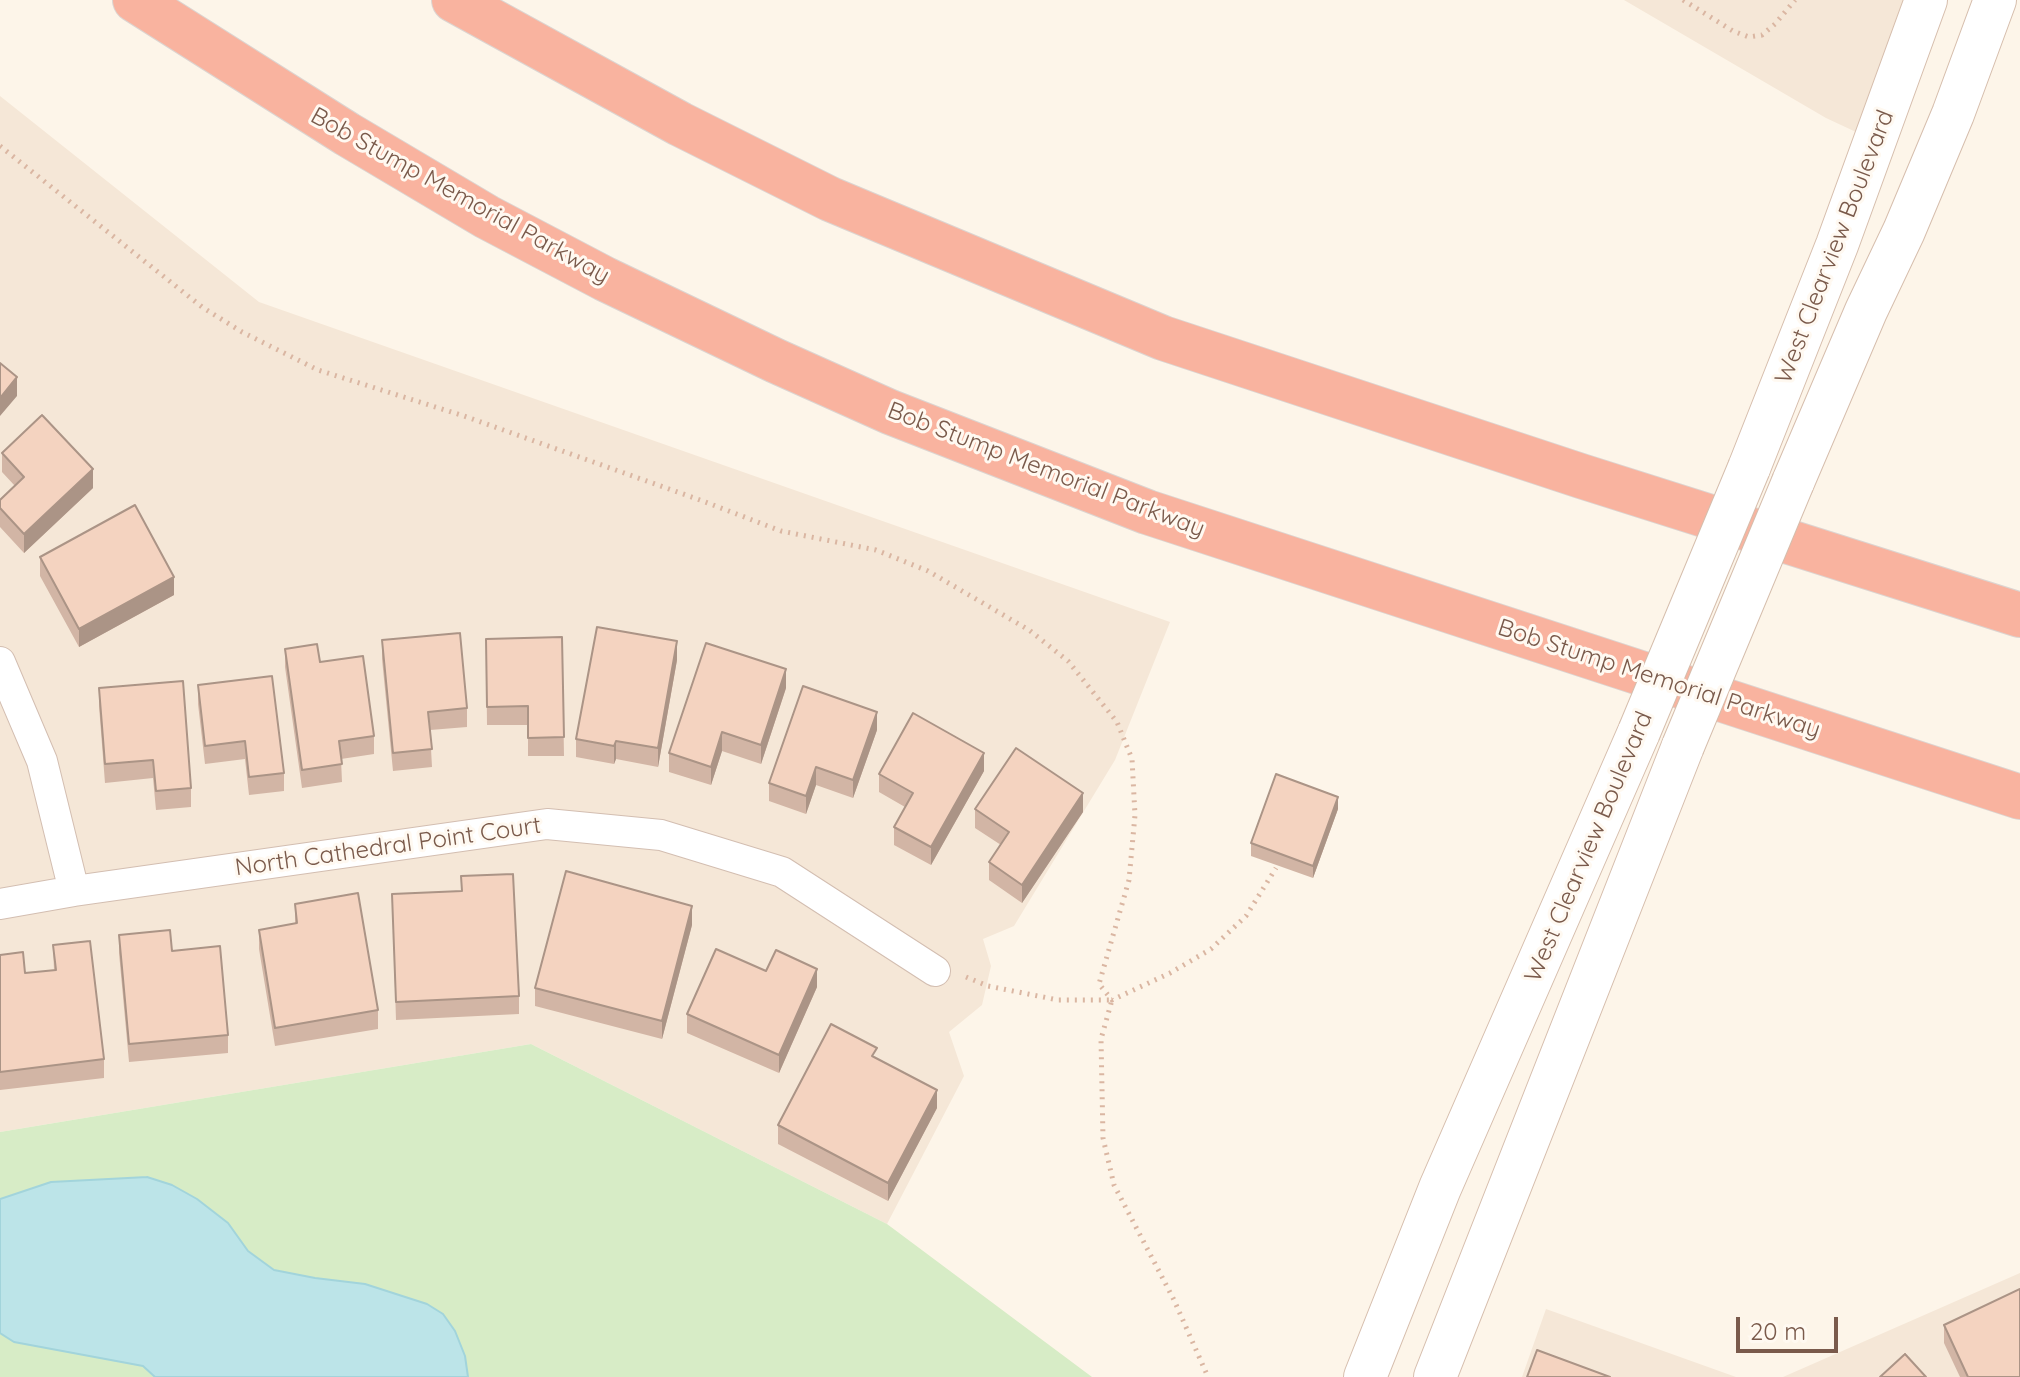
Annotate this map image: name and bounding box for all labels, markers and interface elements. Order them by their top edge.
street label: Bob Stump Memorial Parkway [305,102,615,290]
street label: West Clearview Boulevard [1769,106,1901,388]
street label: Bob Stump Memorial Parkway [883,396,1209,544]
street label: Bob Stump Memorial Parkway [1494,613,1824,745]
street label: West Clearview Boulevard [1519,708,1659,986]
street label: North Cathedral Point Court [233,811,543,883]
scale bar [1740,1301,1842,1351]
text: 20 m [1750,1316,1806,1346]

